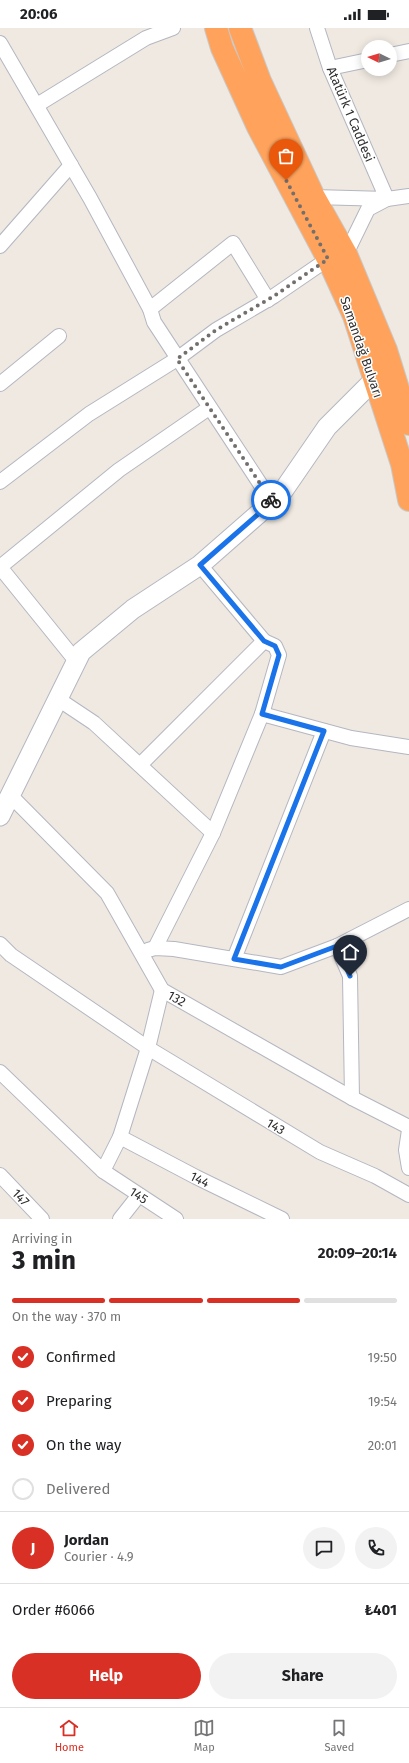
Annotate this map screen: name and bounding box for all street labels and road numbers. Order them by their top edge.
street label: Atatürk 1 Caddesi [324,64,377,164]
street label: Samandağ Bulvarı [337,295,386,400]
street label: 132 [165,987,188,1009]
street label: 143 [264,1115,288,1138]
street label: 144 [188,1168,212,1190]
street label: 145 [127,1184,151,1207]
street label: 147 [9,1186,32,1209]

